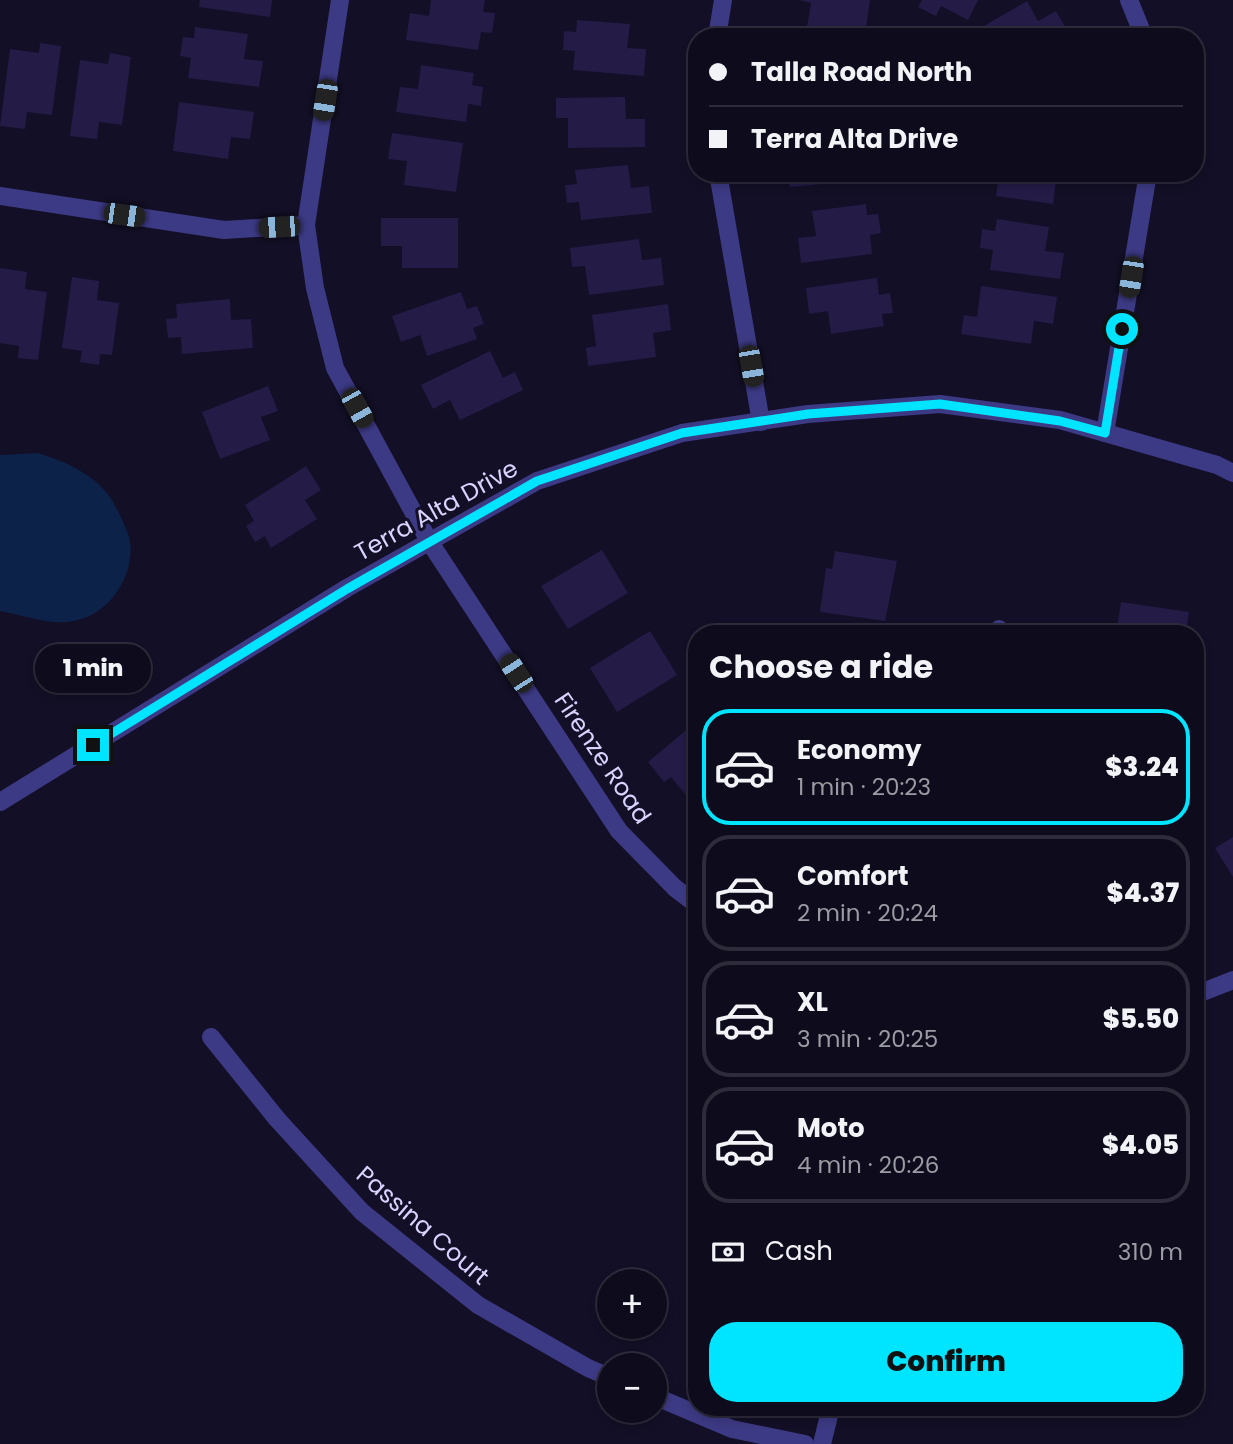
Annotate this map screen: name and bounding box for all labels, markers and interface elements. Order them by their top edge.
text: Talla Road North [751,54,972,90]
car [312,78,339,122]
text: Terra Alta Drive [751,121,958,157]
car [102,202,147,228]
car [258,215,301,239]
car [1118,255,1145,299]
route start [1106,313,1138,345]
car [738,343,765,389]
car [338,385,377,431]
street label: Terra Alta Drive [348,451,524,569]
callout: 1 min [35,644,151,692]
text: Choose a ride [709,644,933,689]
car [496,650,537,696]
text: 1 min [63,652,123,684]
street label: Firenze Road [547,686,659,830]
route end [77,729,109,761]
text: Economy [797,732,921,768]
icon: car [713,736,776,799]
text: $3.24 [1105,749,1179,785]
text: 1 min · 20:23 [797,771,931,803]
text: Comfort [797,858,909,894]
icon: car [713,862,776,925]
text: $4.37 [1107,875,1179,911]
text: 2 min · 20:24 [797,897,938,929]
text: XL [797,984,828,1020]
icon: car [713,988,776,1051]
text: $5.50 [1103,1001,1179,1037]
text: 3 min · 20:25 [797,1023,938,1055]
text: Moto [797,1110,865,1146]
icon: car [713,1114,776,1177]
text: $4.05 [1102,1127,1179,1163]
text: 4 min · 20:26 [797,1149,939,1181]
street label: Passina Court [350,1158,496,1292]
icon: cash [709,1233,747,1271]
text: Cash [765,1233,833,1269]
text: 310 m [1118,1236,1183,1268]
map controls [597,1269,667,1423]
button: + [597,1269,667,1339]
button: Confirm [709,1322,1183,1402]
button: − [597,1353,667,1423]

